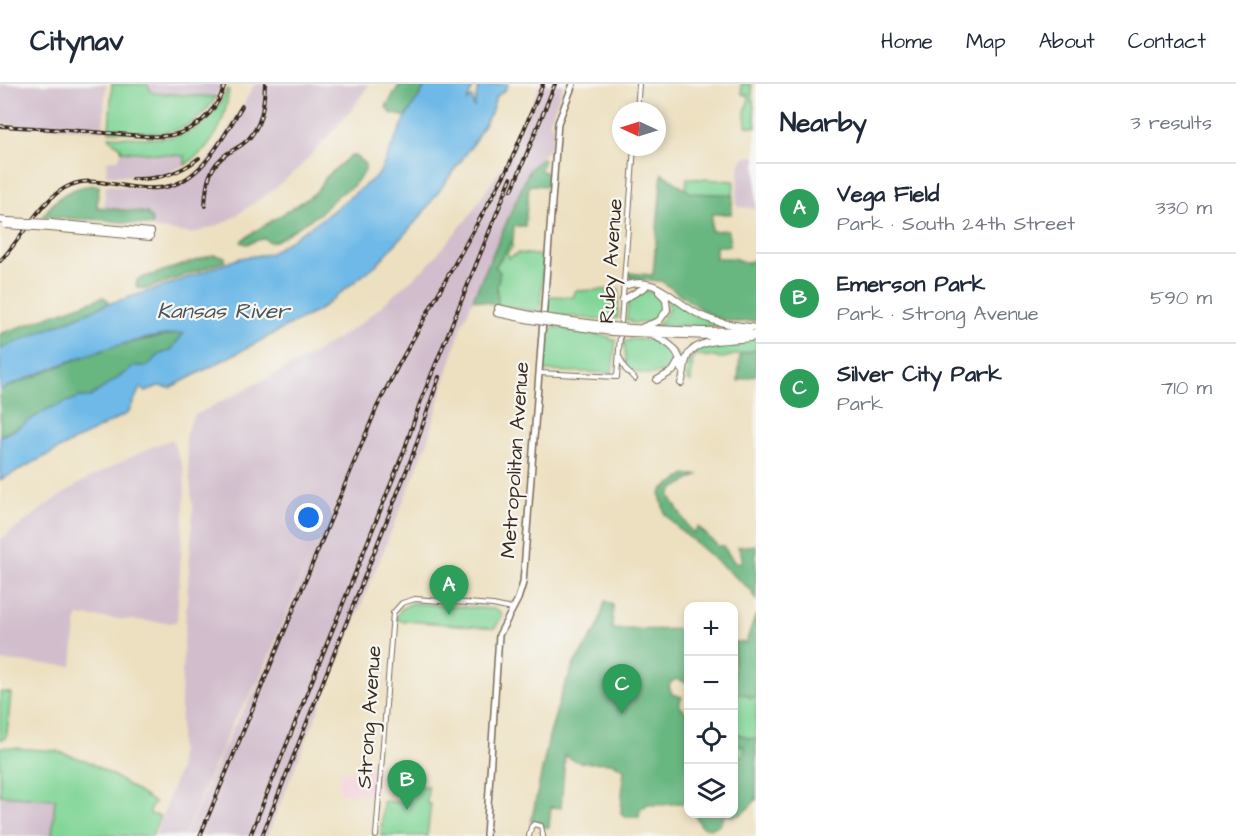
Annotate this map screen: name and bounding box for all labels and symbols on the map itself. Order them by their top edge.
north arrow [612,102,666,156]
street label: Ruby Avenue [592,197,632,325]
water label: Kansas River [157,296,292,327]
street label: Metropolitan Avenue [494,361,537,559]
your location [294,503,323,532]
pin: A [430,566,468,615]
street label: Strong Avenue [350,644,390,790]
pin: C [602,664,642,714]
pin: B [388,760,426,810]

